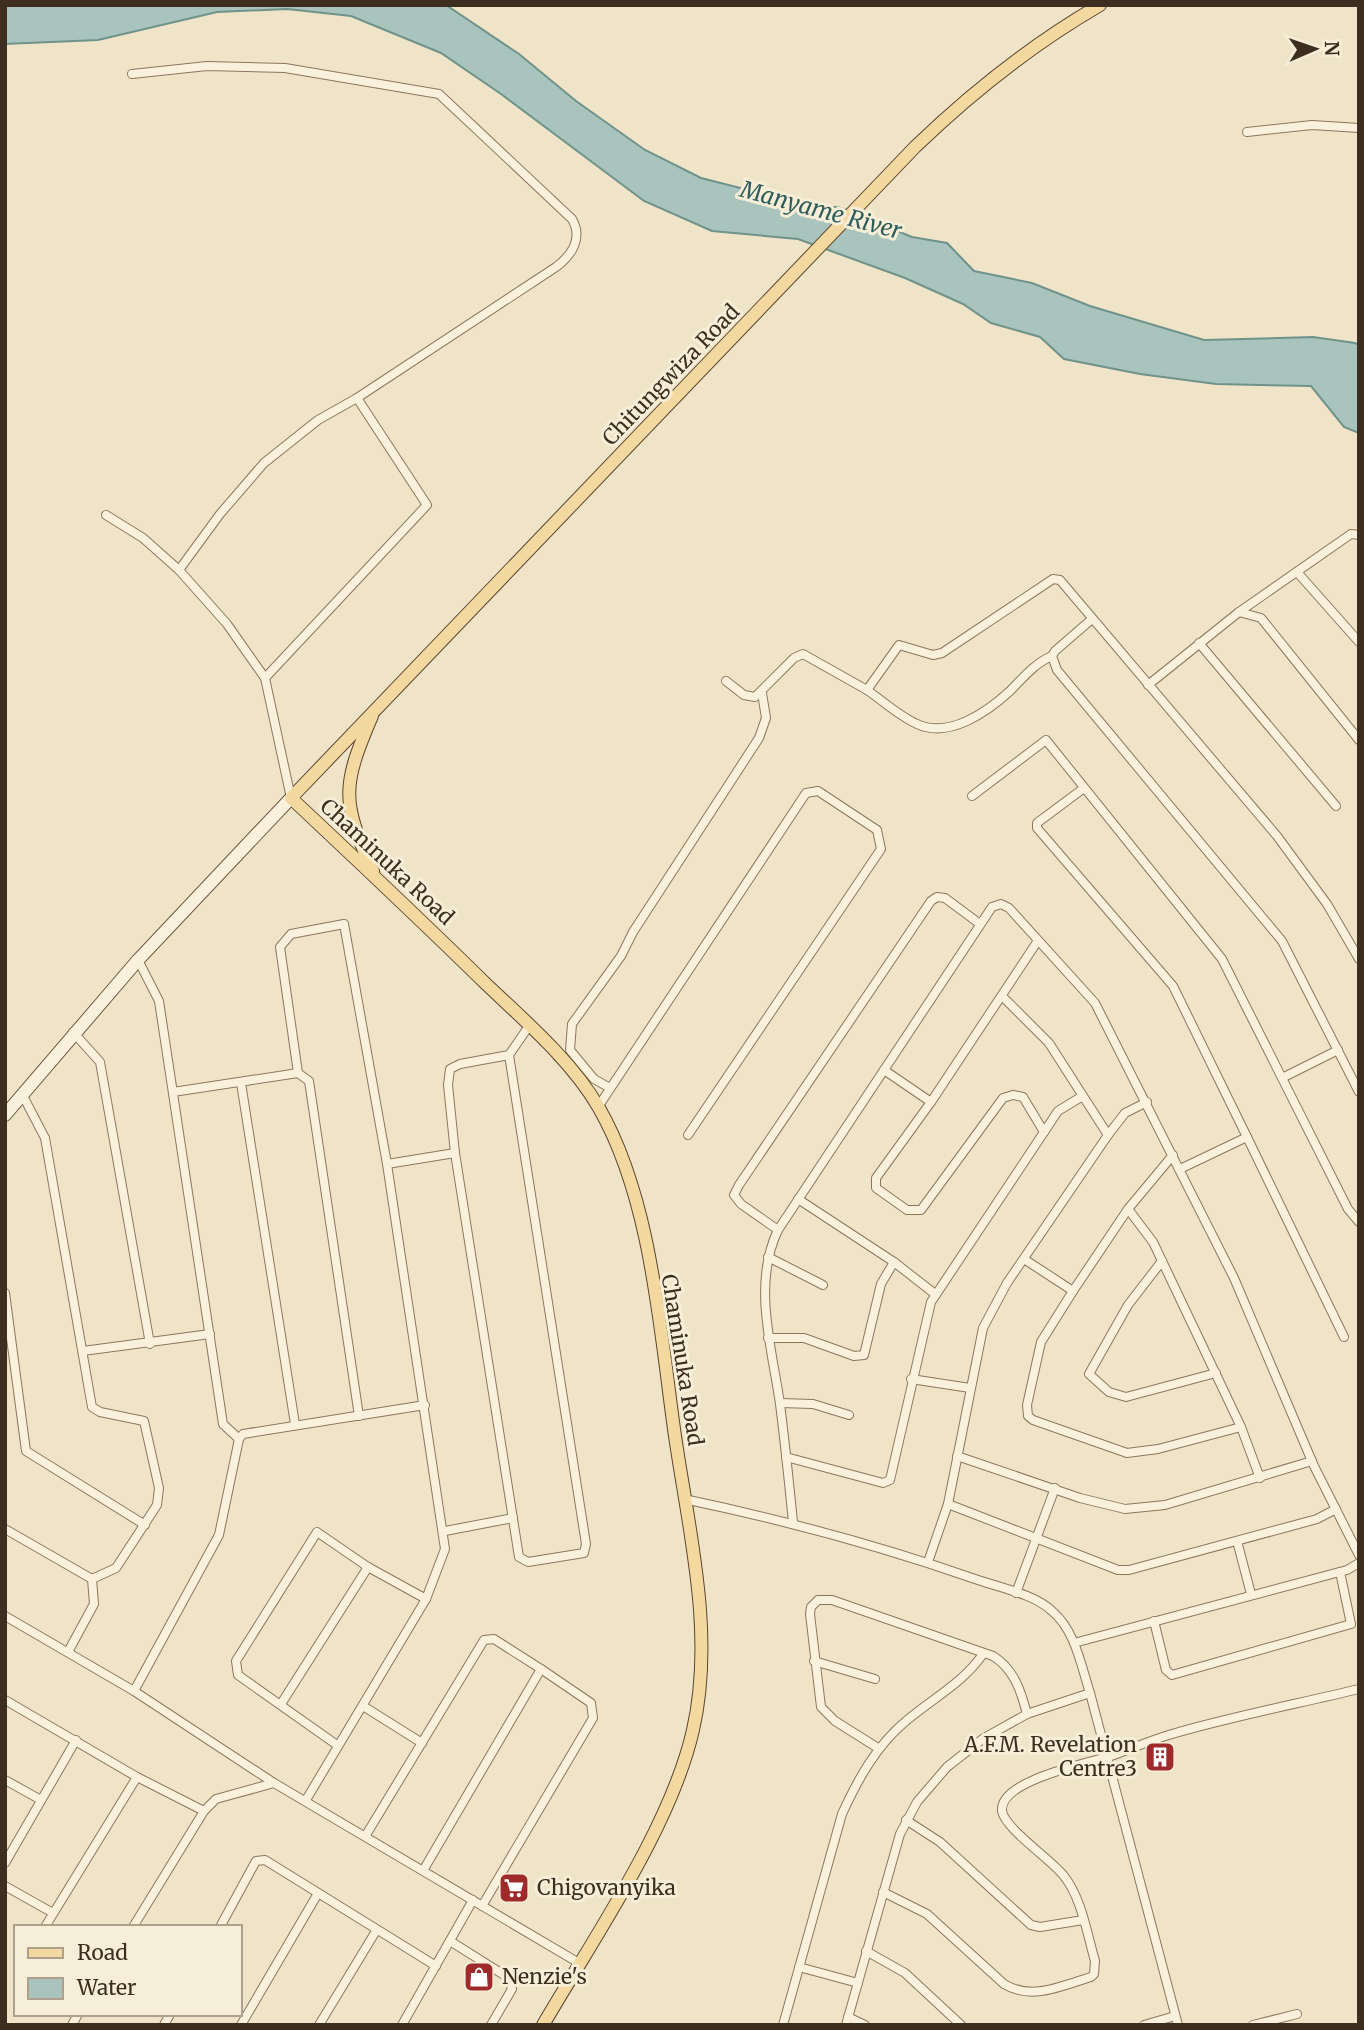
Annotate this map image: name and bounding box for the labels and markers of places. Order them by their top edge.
place label: A.F.M. Revelation Centre3 [963,1731,1137,1782]
building icon: A.F.M. Revelation Centre3 [1143,1740,1177,1774]
supermarket icon: Chigovanyika [497,1871,531,1905]
place label: Chigovanyika [537,1874,676,1901]
shop icon: Nenzie's [462,1960,496,1994]
place label: Nenzie's [502,1963,587,1990]

